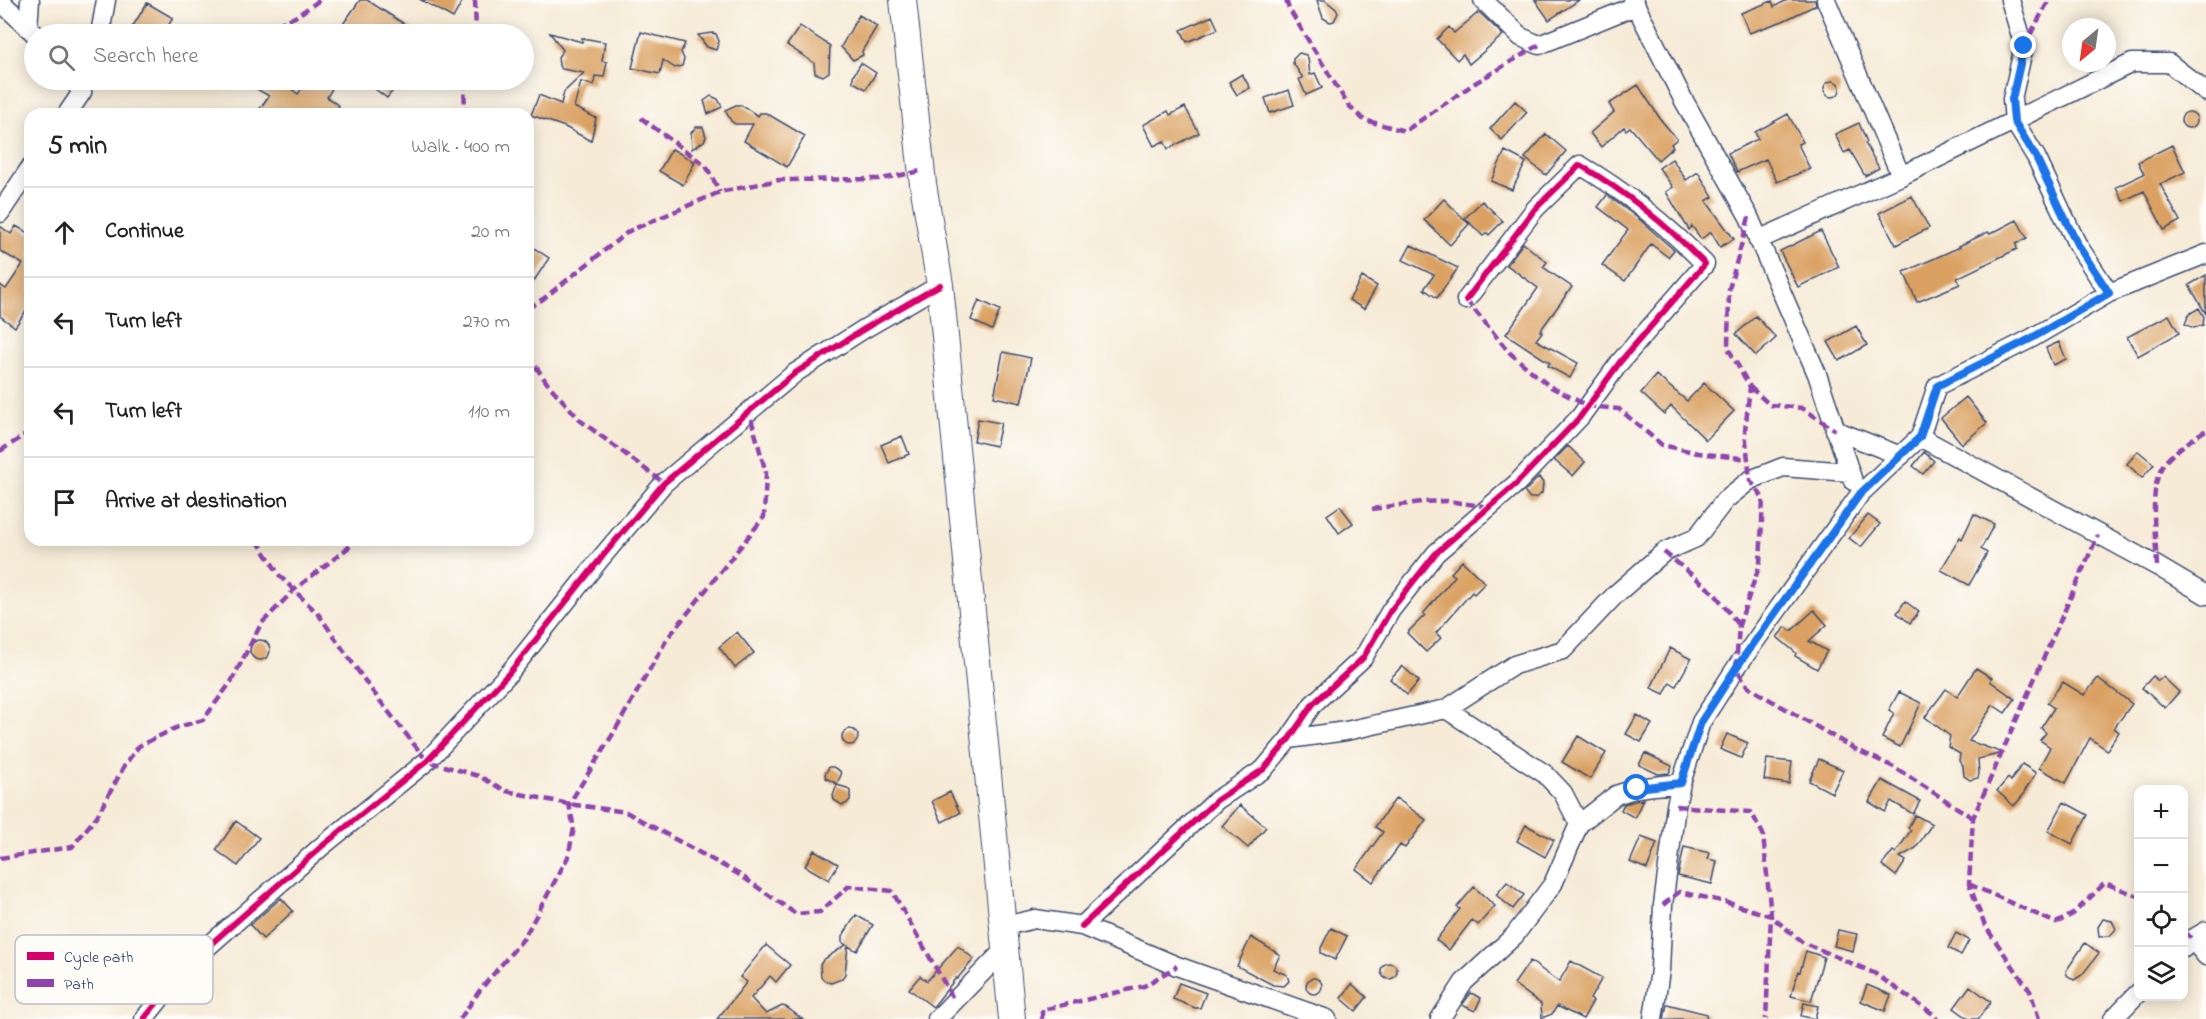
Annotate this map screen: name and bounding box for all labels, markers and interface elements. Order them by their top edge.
north arrow [2062,18,2116,72]
search box [24,24,534,90]
route end [2010,32,2036,58]
icon: search [45,41,78,74]
text: Search here [93,41,198,73]
text: 5 min [48,128,107,166]
text: Walk · 400 m [411,133,510,162]
icon: ahead [48,216,81,249]
text: Continue [105,216,184,248]
text: 20 m [471,218,510,247]
icon: left [48,306,81,339]
text: Turn left [105,306,182,338]
text: 270 m [463,308,510,337]
icon: left [48,396,81,429]
text: Turn left [105,396,182,428]
text: 110 m [468,398,510,427]
icon: arrive [48,486,81,519]
text: Arrive at destination [105,486,287,518]
route start [1623,774,1649,800]
map controls [2134,785,2188,1001]
button: + [2134,785,2188,839]
button: − [2134,839,2188,893]
button: locate [2134,893,2188,947]
legend [15,935,213,1004]
text: Cycle path [64,946,133,970]
button: layers [2134,947,2188,1001]
text: Path [64,973,94,997]

